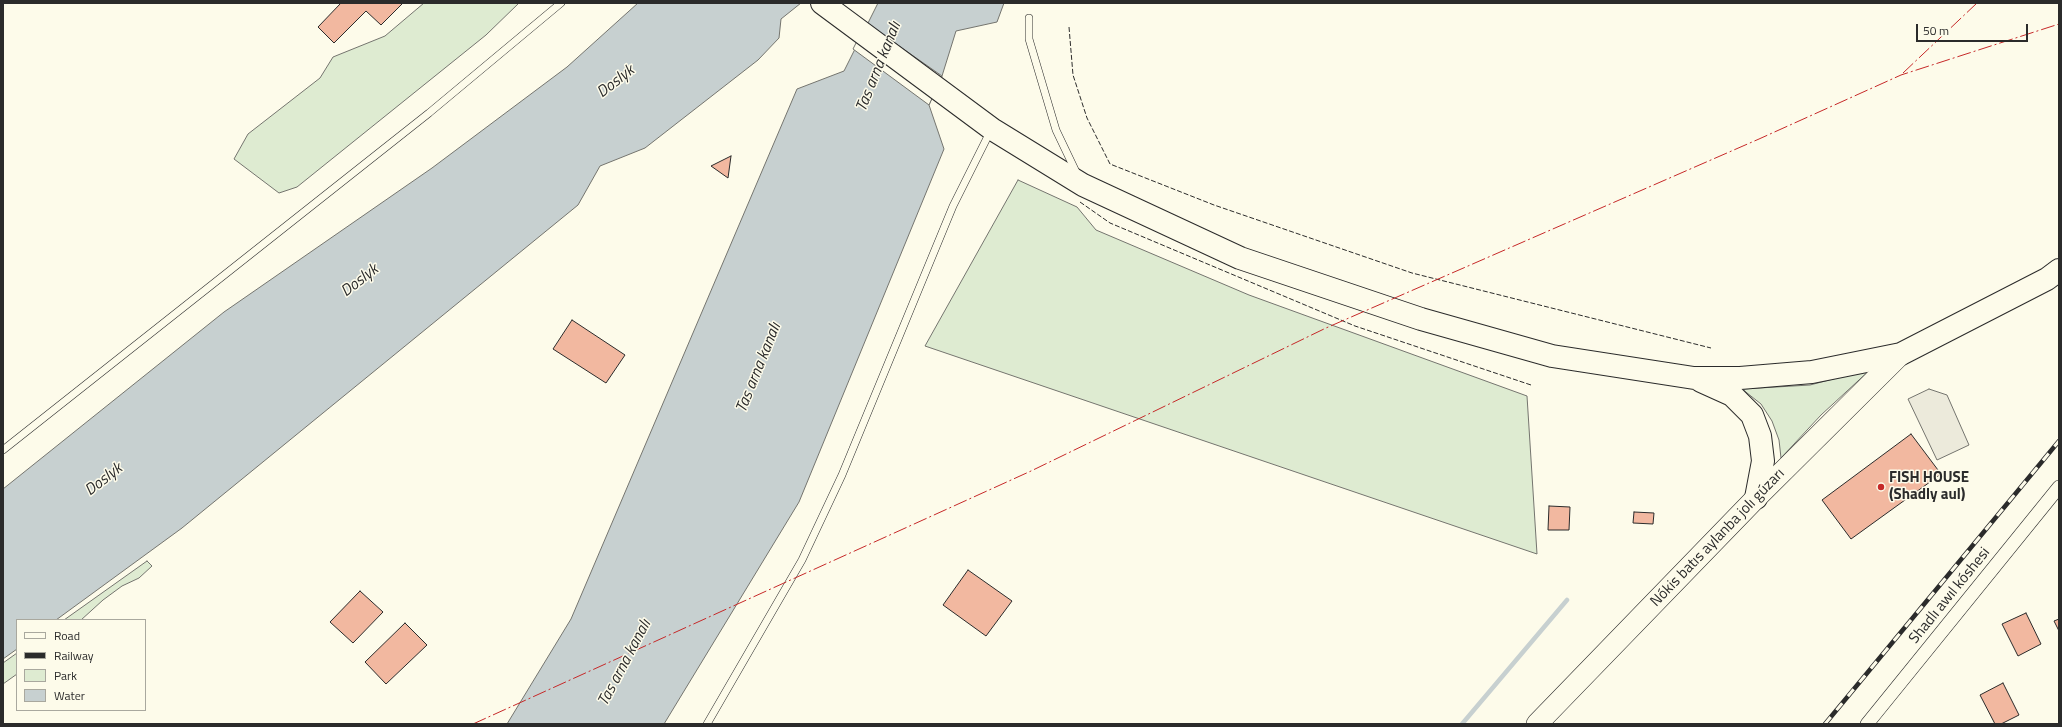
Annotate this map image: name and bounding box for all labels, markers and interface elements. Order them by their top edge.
scale bar [1918,16,2030,42]
water label: Tas arna kanalı [852,19,906,115]
text: 50 m [1923,21,1949,40]
water label: Doslyk [593,61,639,103]
water label: Doslyk [337,260,383,302]
water label: Tas arna kanalı [732,320,786,416]
water label: Doslyk [81,459,127,501]
street label: Nókis batıs aylanba jolı gúzarı [1647,465,1789,611]
place label: FISH HOUSE (Shadly aul) [1889,469,1969,504]
marker: FISH HOUSE (Shadly aul) [1876,482,1886,492]
street label: Shadlı awıl kóshesi [1906,544,1994,648]
water label: Tas arna kanalı [594,617,656,709]
legend [16,619,146,711]
text: Road [54,626,80,645]
text: Railway [54,646,94,665]
text: Park [54,666,77,685]
text: Water [54,686,85,705]

